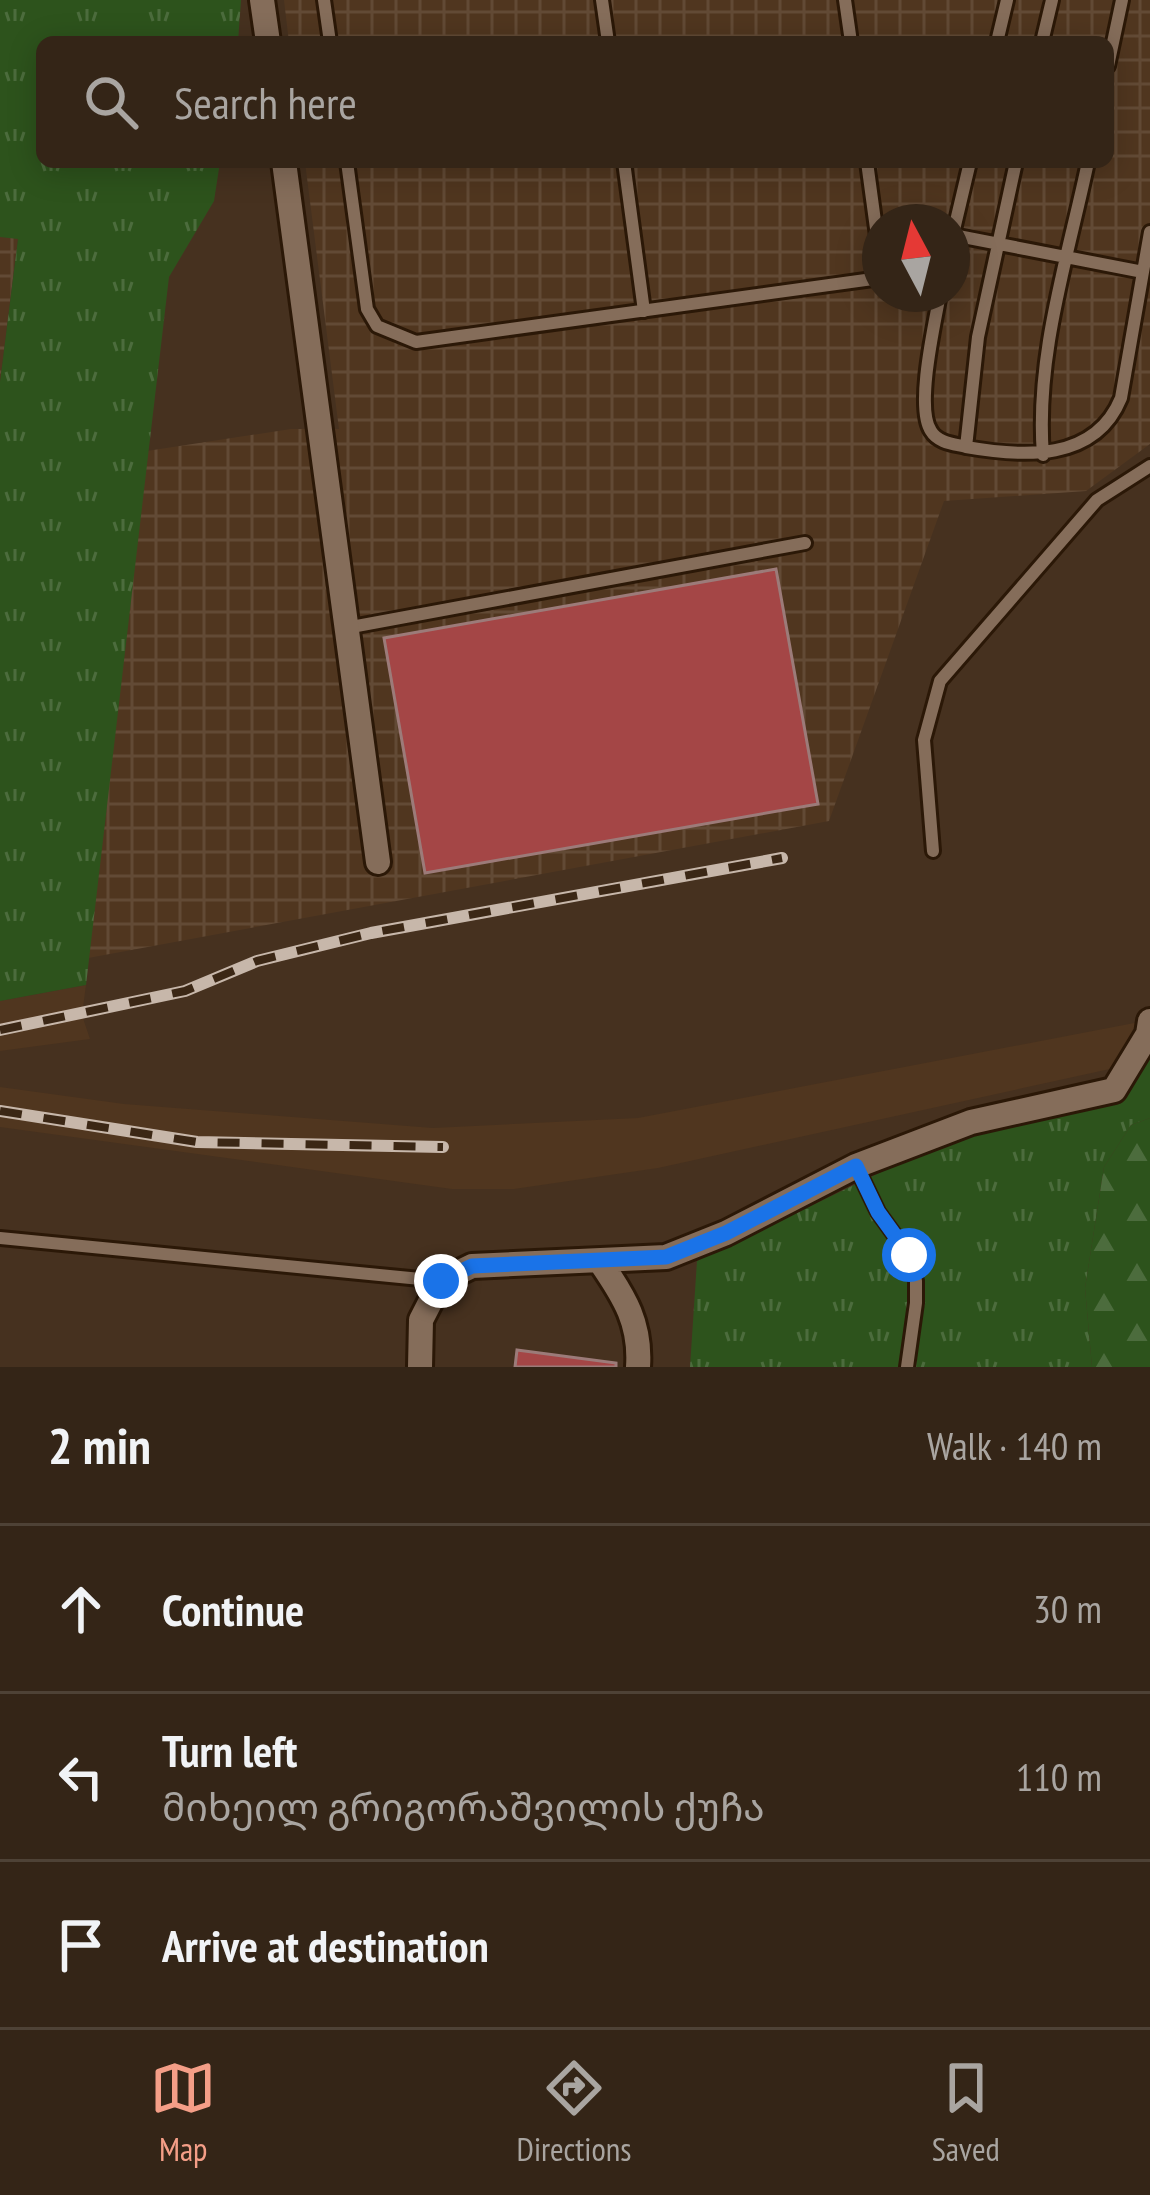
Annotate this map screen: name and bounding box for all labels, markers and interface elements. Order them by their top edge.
search box [36,36,1114,168]
icon: search [78,69,144,135]
text: Search here [174,73,357,131]
north arrow [862,204,970,312]
route start [882,1228,936,1282]
route end [414,1254,468,1308]
text: 2 min [48,1412,151,1478]
text: Walk · 140 m [927,1420,1102,1471]
icon: ahead [48,1576,114,1642]
text: Continue [162,1580,304,1638]
text: 30 m [1033,1583,1102,1634]
text: Turn left [162,1721,297,1779]
icon: left [48,1744,114,1810]
text: 110 m [1016,1751,1102,1802]
text: მიხეილ გრიგორაშვილის ქუჩა [162,1781,765,1832]
icon: arrive [48,1912,114,1978]
text: Arrive at destination [162,1916,489,1974]
tab: Map [150,2055,216,2170]
tab: Directions [517,2055,631,2170]
tab: Saved [932,2055,1000,2170]

